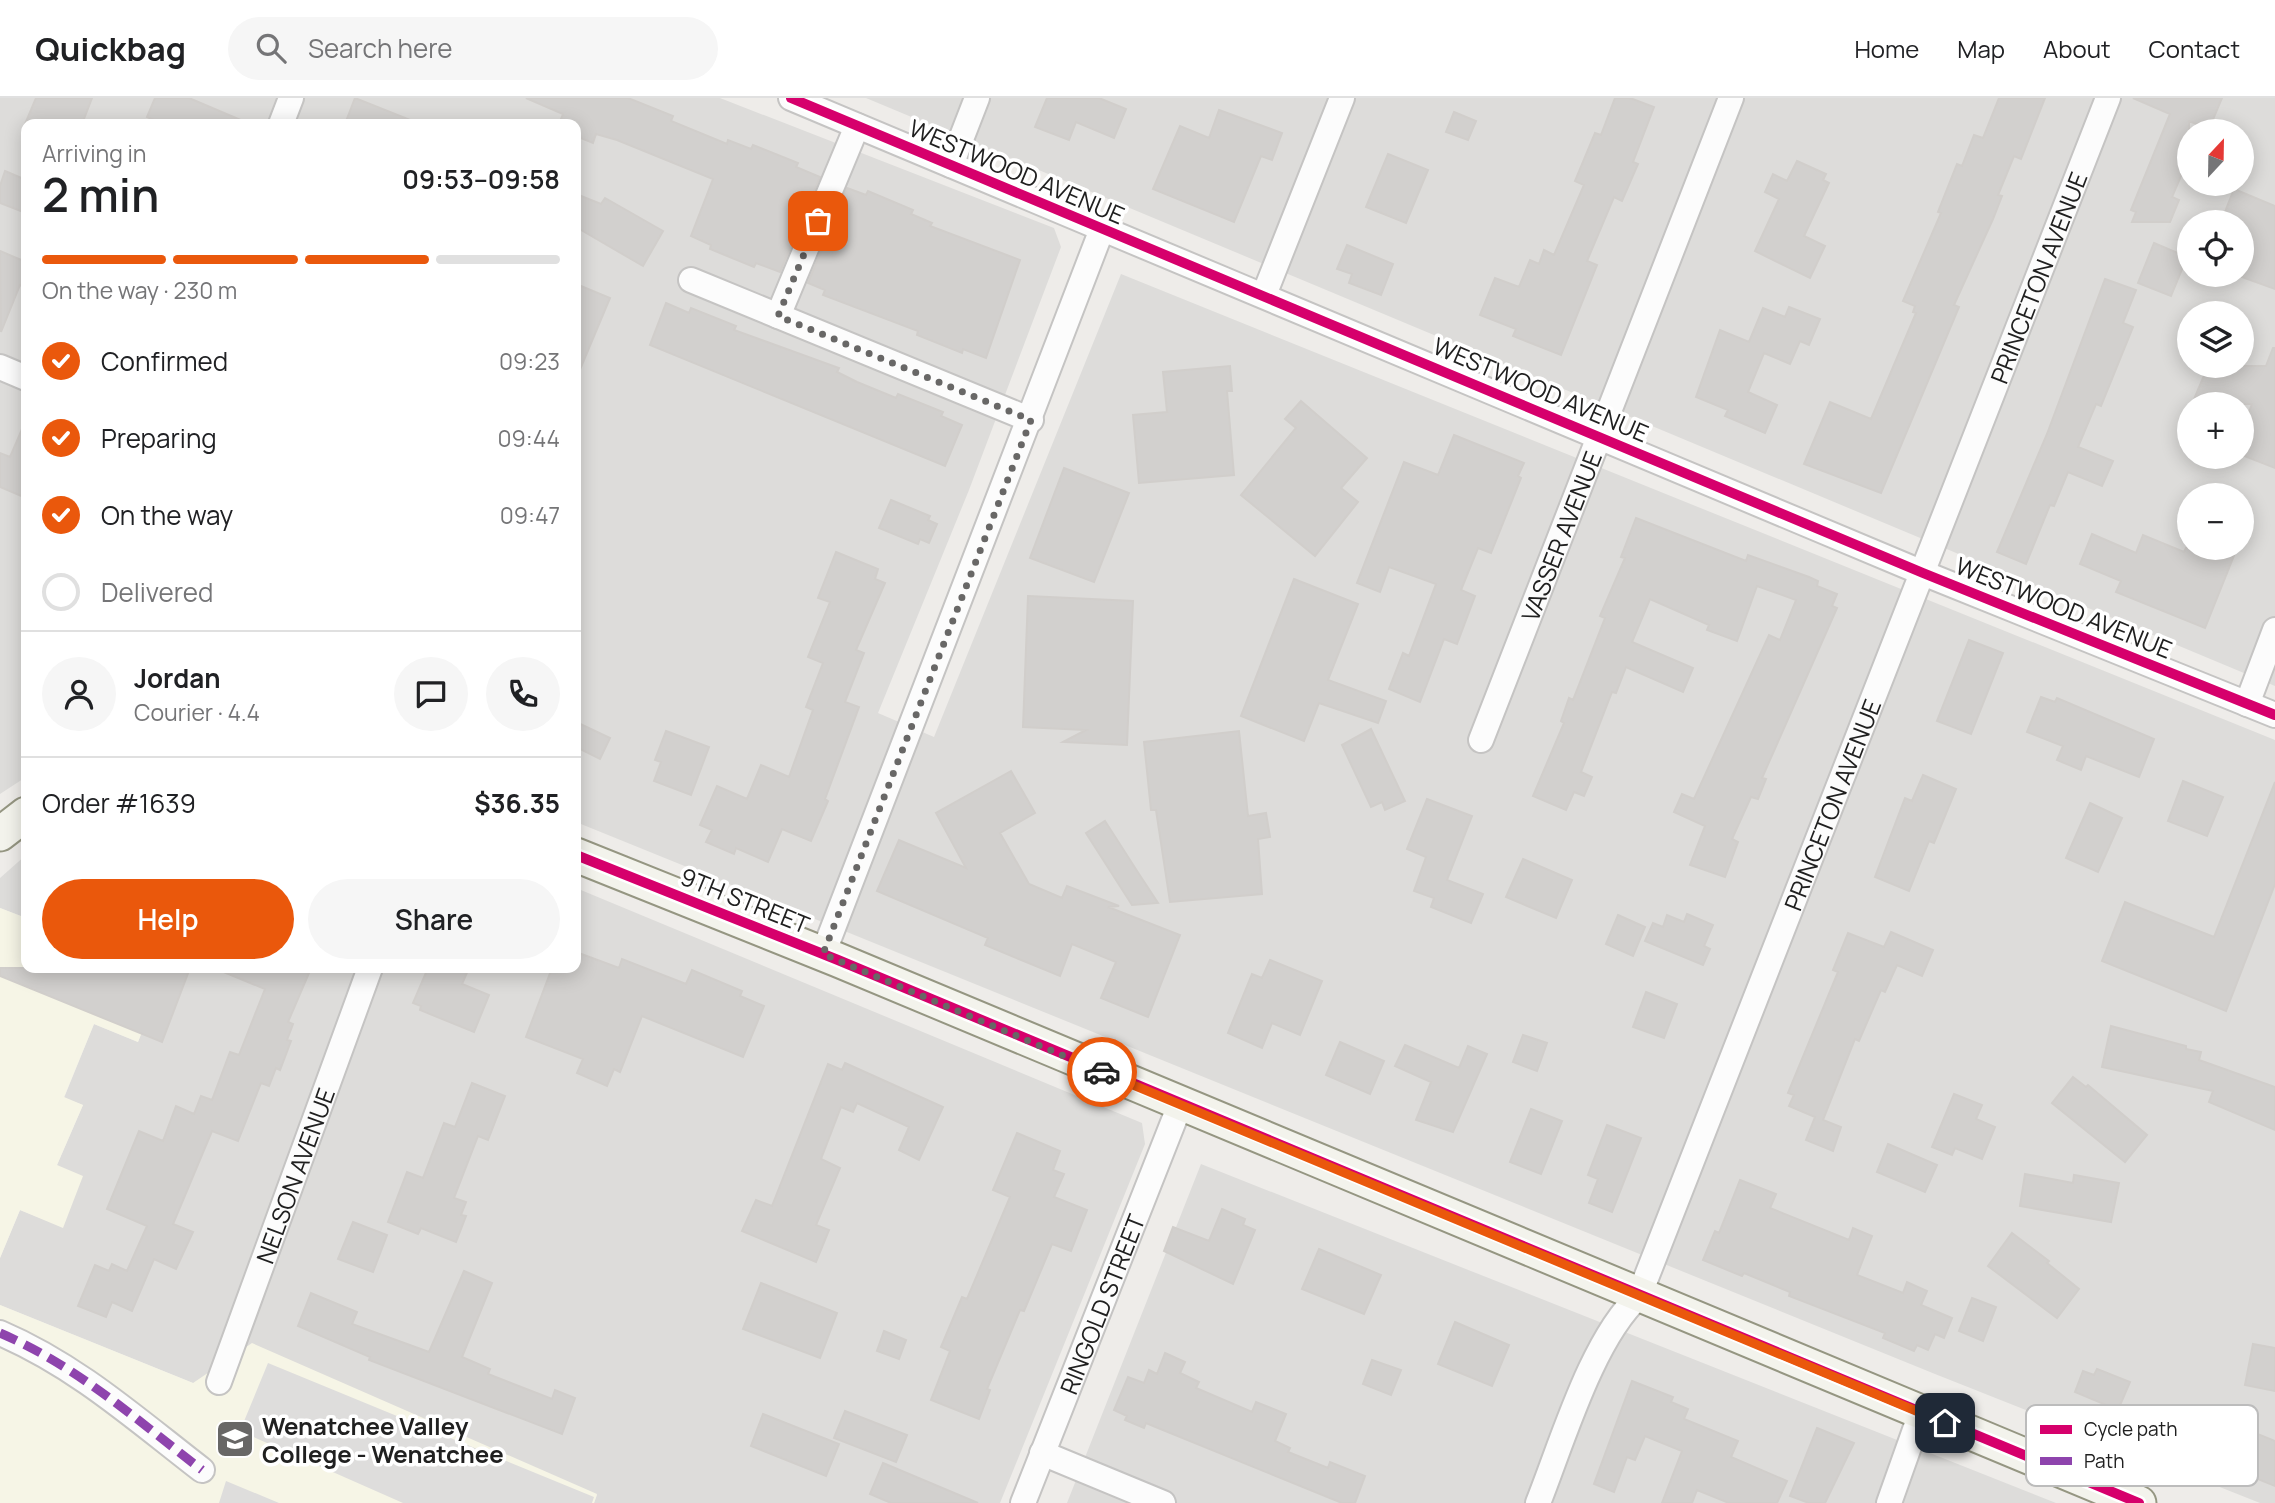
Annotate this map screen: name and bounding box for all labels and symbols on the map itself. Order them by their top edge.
street label: WESTWOOD AVENUE [904,111,1130,231]
north arrow [2177,119,2254,196]
street label: PRINCETON AVENUE [1982,167,2094,388]
pin [788,191,848,251]
street label: WESTWOOD AVENUE [1428,329,1654,449]
street label: VASSER AVENUE [1512,446,1608,626]
street label: WESTWOOD AVENUE [1951,548,2177,666]
street label: PRINCETON AVENUE [1775,694,1888,915]
street label: 9TH STREET [676,859,815,941]
courier [1067,1037,1137,1107]
street label: NELSON AVENUE [247,1083,341,1268]
street label: RINGOLD STREET [1051,1209,1152,1399]
pin [1915,1393,1975,1453]
legend [2026,1405,2258,1486]
place label: Wenatchee Valley College - Wenatchee [262,1409,504,1470]
text: Cycle path [2084,1416,2178,1442]
school or university icon: Wenatchee Valley College - Wenatchee [214,1418,256,1460]
text: Path [2084,1448,2124,1474]

